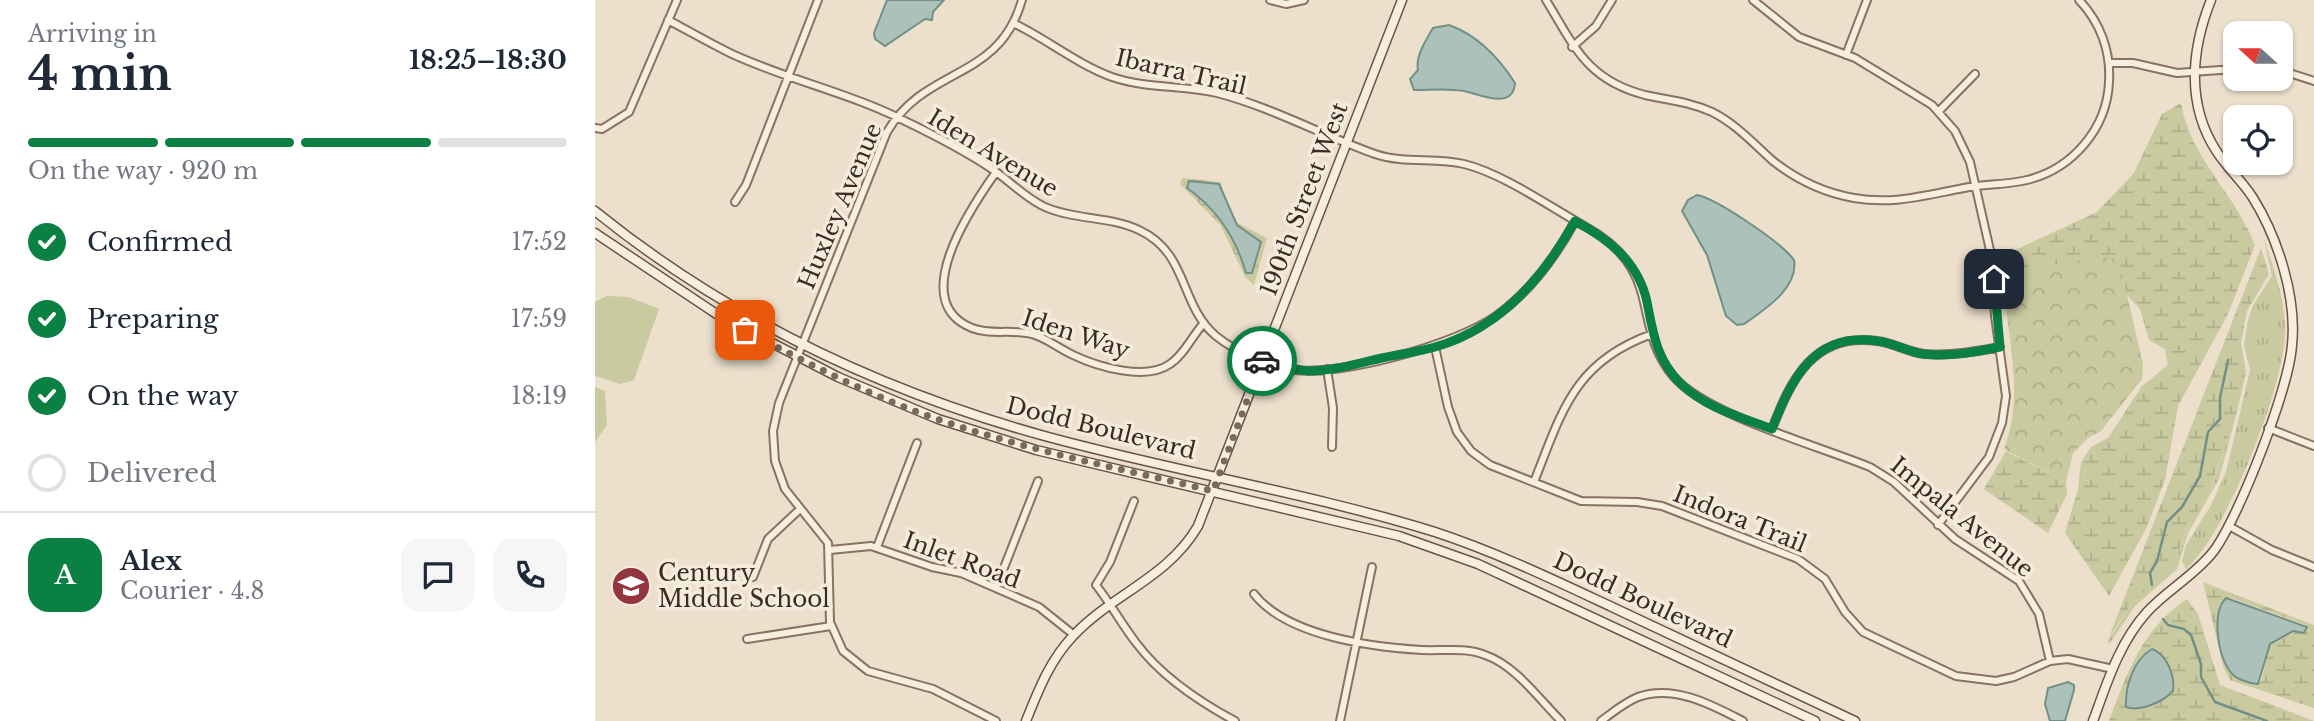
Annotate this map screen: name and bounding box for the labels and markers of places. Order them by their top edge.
pin [1964,249,2024,309]
pin [715,300,775,360]
place label: Century Middle School [658,559,830,613]
school or university icon: Century Middle School [610,565,652,607]

